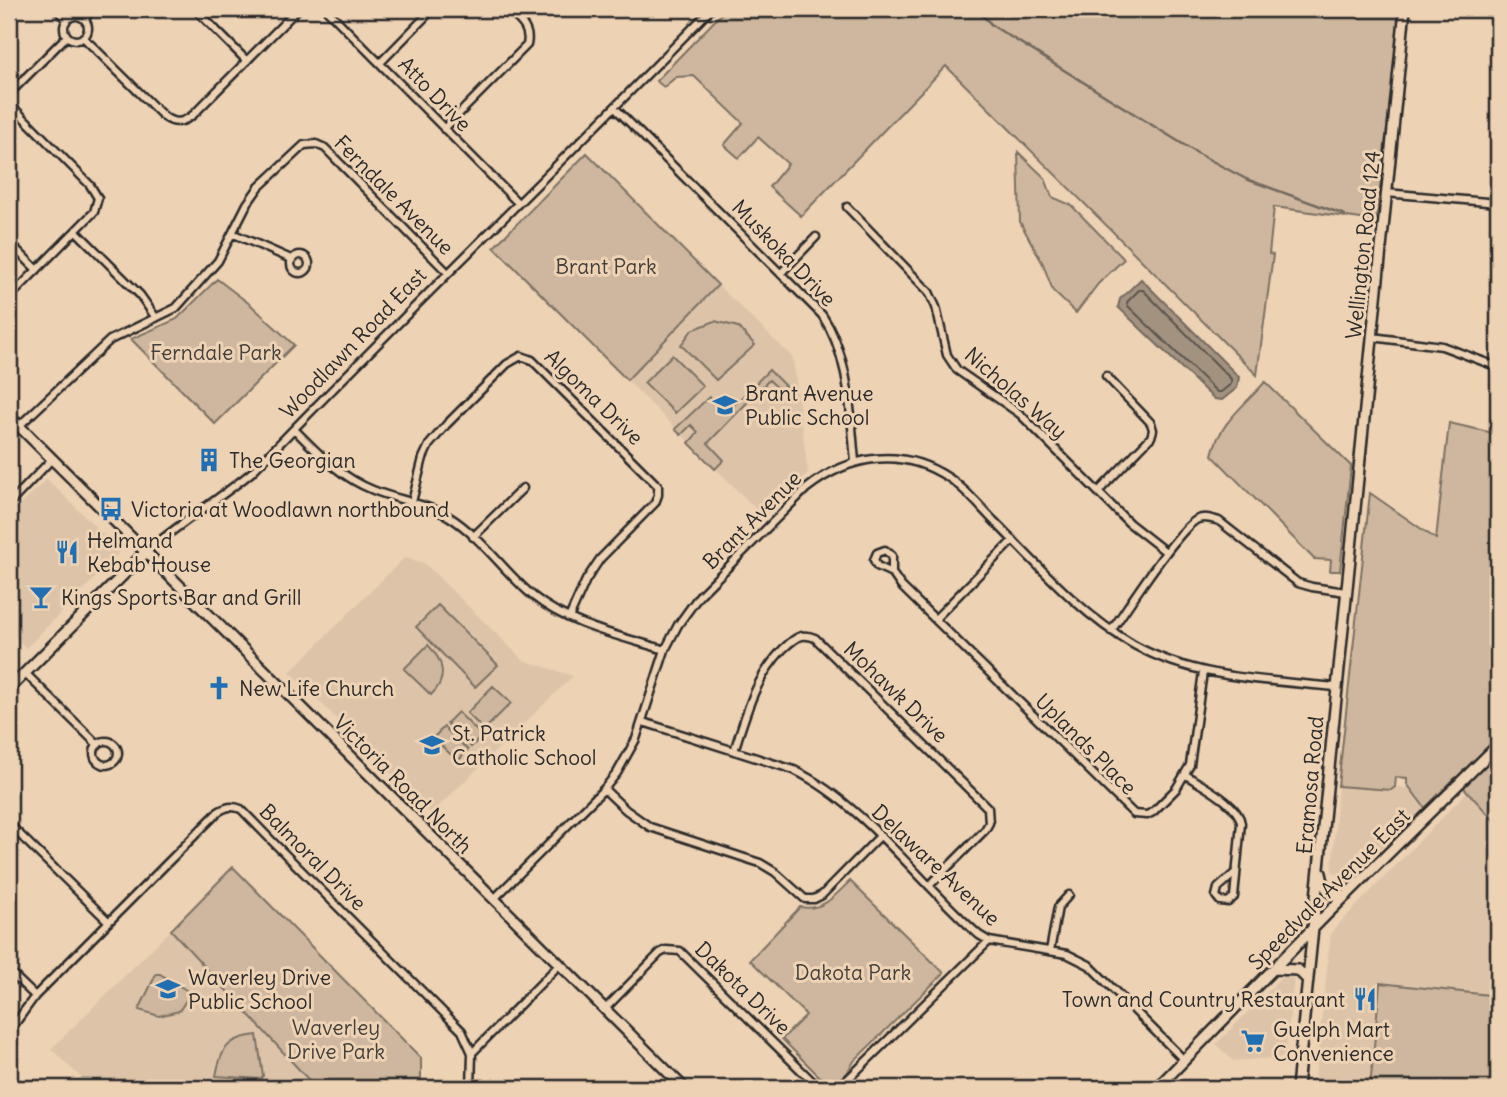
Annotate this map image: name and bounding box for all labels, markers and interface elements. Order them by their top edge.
street label: Atto Drive [393,51,477,137]
street label: Ferndale Avenue [328,129,460,261]
street label: Wellington Road 124 [1340,149,1386,341]
street label: Muskoka Drive [726,194,842,312]
park label: Brant Park [555,253,657,280]
street label: Woodlawn Road East [274,262,432,424]
park label: Ferndale Park [150,339,282,366]
street label: Nicholas Way [959,341,1073,445]
street label: Algoma Drive [539,343,649,451]
place label: Brant Avenue Public School [745,380,874,431]
school or university icon: Brant Avenue Public School [711,391,739,419]
building icon: The Georgian [195,446,223,474]
place label: The Georgian [229,447,356,474]
street label: Brant Avenue [697,465,807,575]
bus stop icon: Victoria at Woodlawn northbound [97,495,125,523]
place label: Victoria at Woodlawn northbound [131,496,449,523]
place label: Helmand Kebab House [87,527,211,578]
restaurant icon: Helmand Kebab House [53,538,81,566]
bar icon: Kings Sports Bar and Grill [27,583,55,611]
place label: Kings Sports Bar and Grill [61,584,301,611]
street label: Mohawk Drive [838,636,954,748]
church icon: New Life Church [205,674,233,702]
place label: New Life Church [239,675,394,702]
street label: Uplands Place [1030,688,1142,800]
street label: Victoria Road North [328,709,478,859]
street label: Eramosa Road [1291,715,1329,855]
place label: St. Patrick Catholic School [452,720,597,771]
school or university icon: St. Patrick Catholic School [418,731,446,759]
street label: Balmoral Drive [254,798,372,916]
street label: Delaware Avenue [866,799,1006,931]
street label: Speedvale Avenue East [1242,802,1416,976]
street label: Dakota Drive [689,936,797,1040]
park label: Dakota Park [795,959,911,986]
place label: Waverley Drive Public School [188,964,331,1015]
school or university icon: Waverley Drive Public School [154,975,182,1003]
restaurant icon: Town and Country Restaurant [1351,985,1379,1013]
place label: Town and Country Restaurant [1062,986,1345,1013]
park label: Waverley Drive Park [287,1014,385,1065]
place label: Guelph Mart Convenience [1273,1016,1394,1067]
supermarket icon: Guelph Mart Convenience [1239,1027,1267,1055]

